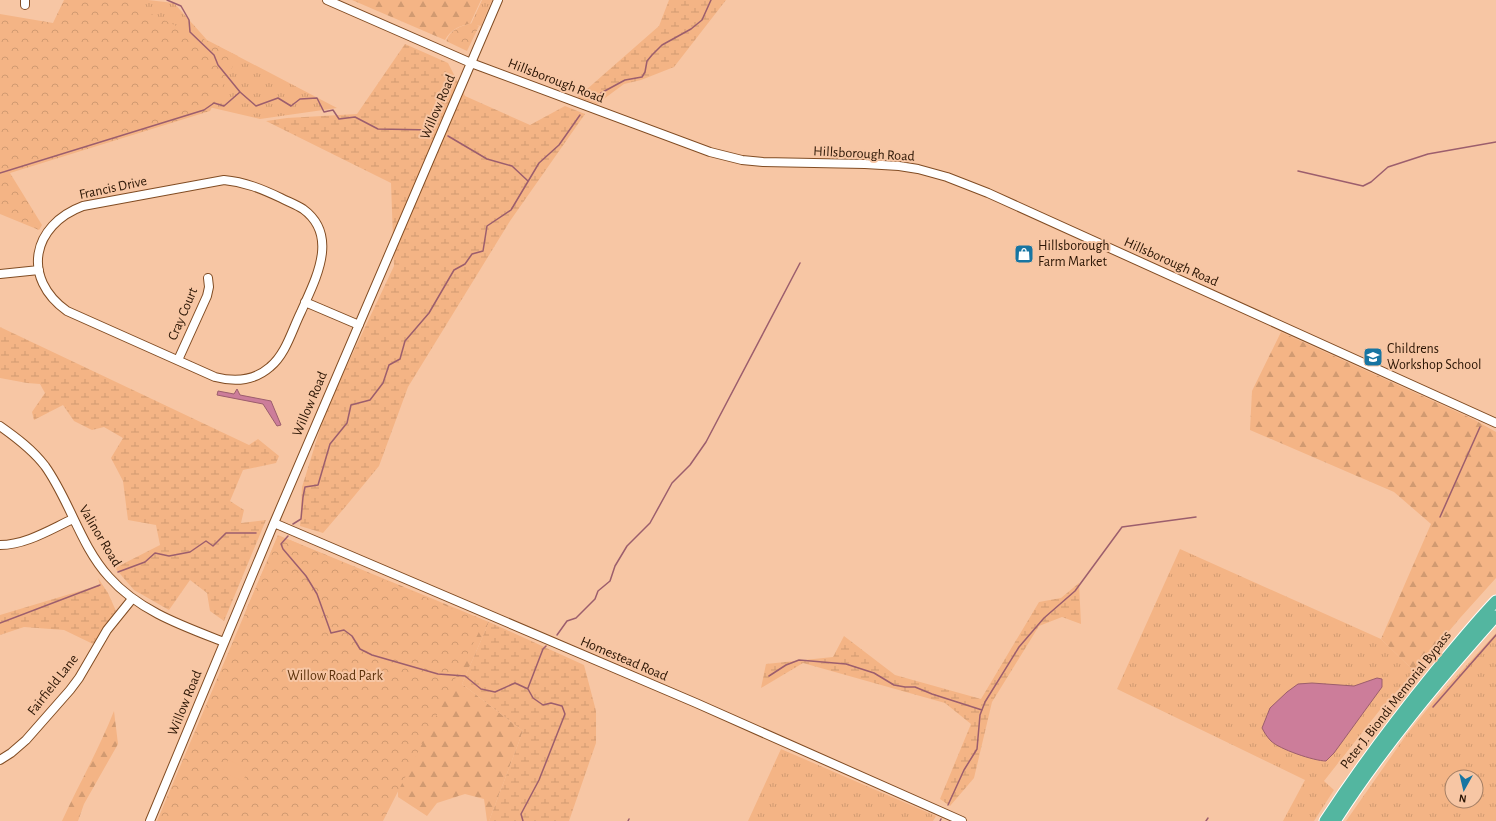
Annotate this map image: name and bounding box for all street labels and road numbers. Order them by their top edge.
street label: Hillsborough Road [506,56,606,106]
street label: Willow Road [418,72,458,142]
street label: Hillsborough Road [813,144,915,164]
street label: Francis Drive [78,174,148,202]
street label: Hillsborough Road [1122,235,1220,289]
street label: Cray Court [166,285,201,342]
street label: Willow Road [290,369,330,439]
street label: Valinor Road [76,503,124,569]
street label: Peter J. Biondi Memorial Bypass [1338,628,1454,772]
street label: Homestead Road [578,634,670,684]
street label: Fairfield Lane [25,652,81,718]
street label: Willow Road [166,668,204,738]

